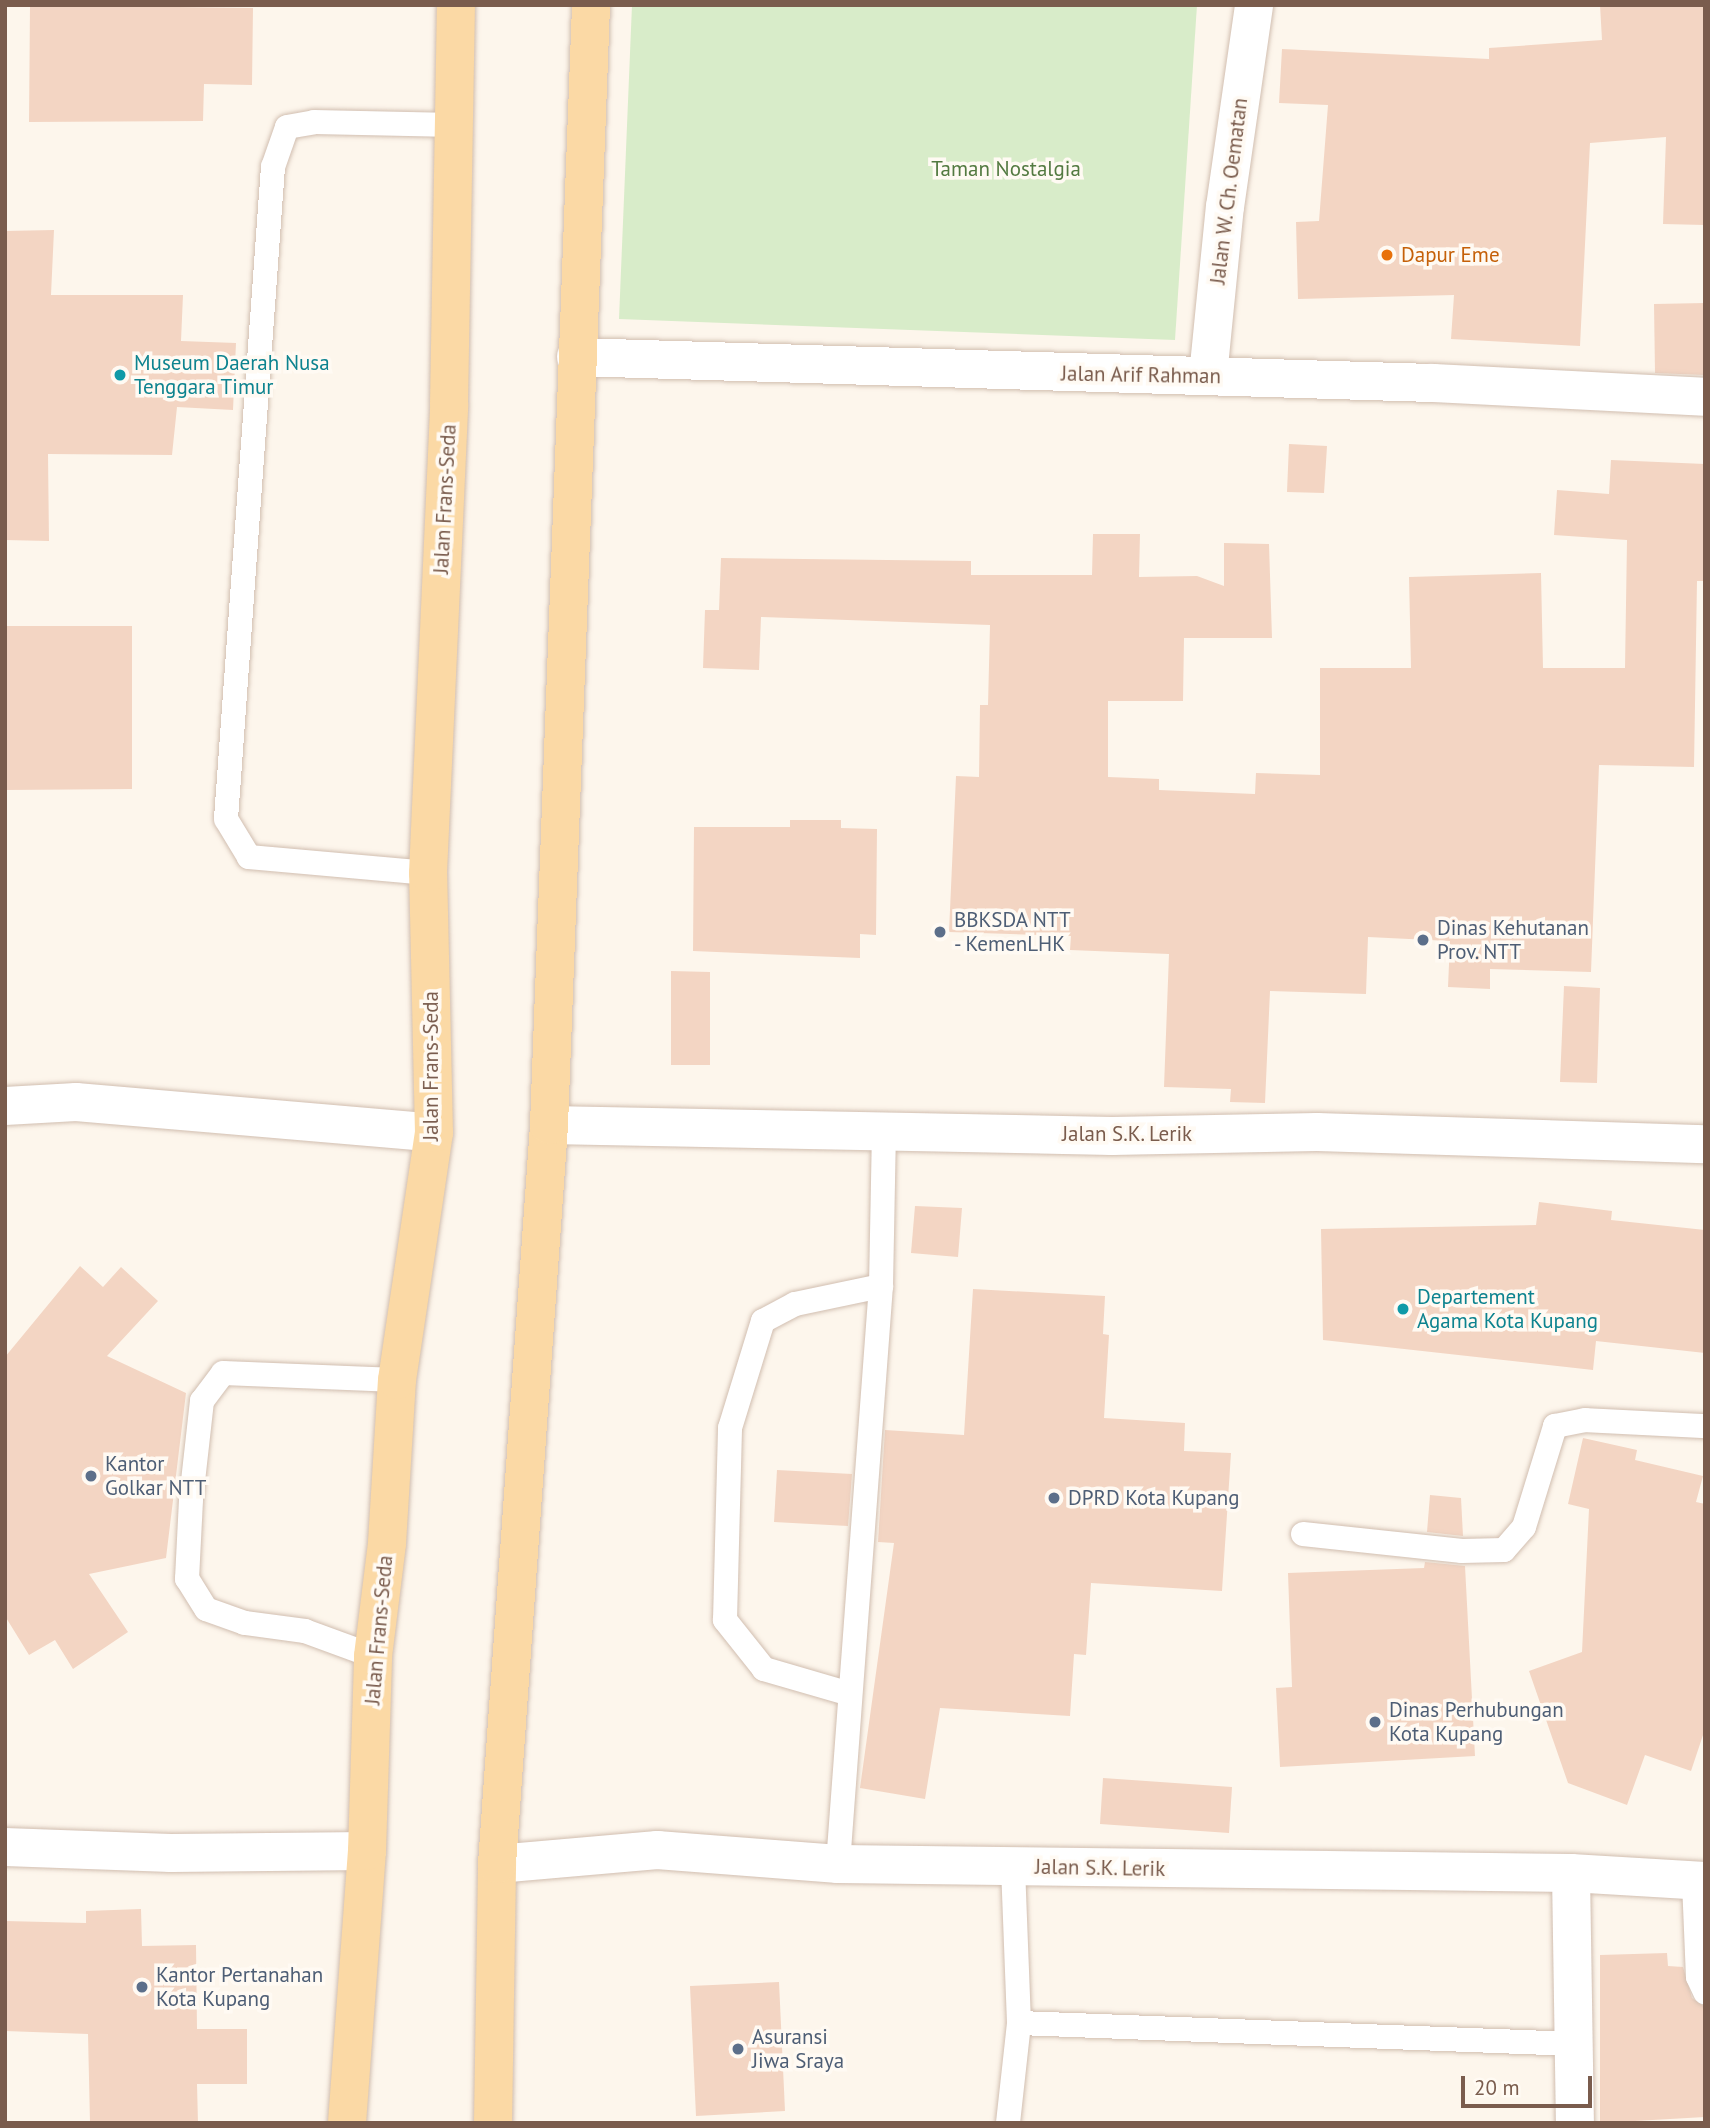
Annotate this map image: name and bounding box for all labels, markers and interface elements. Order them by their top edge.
street label: Jalan W. Ch. Oematan [1205,95,1253,287]
park label: Taman Nostalgia [931,156,1081,182]
place label: Dapur Eme [1401,242,1500,268]
marker: Dapur Eme [1379,247,1395,263]
place label: Museum Daerah Nusa Tenggara Timur [134,350,330,400]
street label: Jalan Arif Rahman [1060,361,1222,389]
marker: Museum Daerah Nusa Tenggara Timur [112,367,128,383]
street label: Jalan Frans-Seda [428,423,462,575]
place label: BBKSDA NTT - KemenLHK [954,907,1071,957]
place label: Dinas Kehutanan Prov. NTT [1437,915,1589,965]
marker: BBKSDA NTT - KemenLHK [932,924,948,940]
marker: Dinas Kehutanan Prov. NTT [1415,932,1431,948]
street label: Jalan Frans-Seda [418,991,444,1141]
street label: Jalan S.K. Lerik [1061,1121,1193,1147]
place label: Departement Agama Kota Kupang [1417,1284,1598,1334]
marker: Departement Agama Kota Kupang [1395,1301,1411,1317]
place label: Kantor Golkar NTT [105,1451,206,1501]
marker: Kantor Golkar NTT [83,1468,99,1484]
place label: DPRD Kota Kupang [1068,1485,1240,1511]
marker: DPRD Kota Kupang [1046,1490,1062,1506]
street label: Jalan Frans-Seda [360,1554,398,1706]
place label: Dinas Perhubungan Kota Kupang [1389,1697,1564,1747]
marker: Dinas Perhubungan Kota Kupang [1367,1714,1383,1730]
street label: Jalan S.K. Lerik [1034,1854,1166,1882]
place label: Kantor Pertanahan Kota Kupang [156,1962,323,2012]
marker: Kantor Pertanahan Kota Kupang [134,1979,150,1995]
place label: Asuransi Jiwa Sraya [752,2024,844,2074]
marker: Asuransi Jiwa Sraya [730,2041,746,2057]
scale bar [1465,2062,1596,2106]
text: 20 m [1474,2074,1520,2101]

